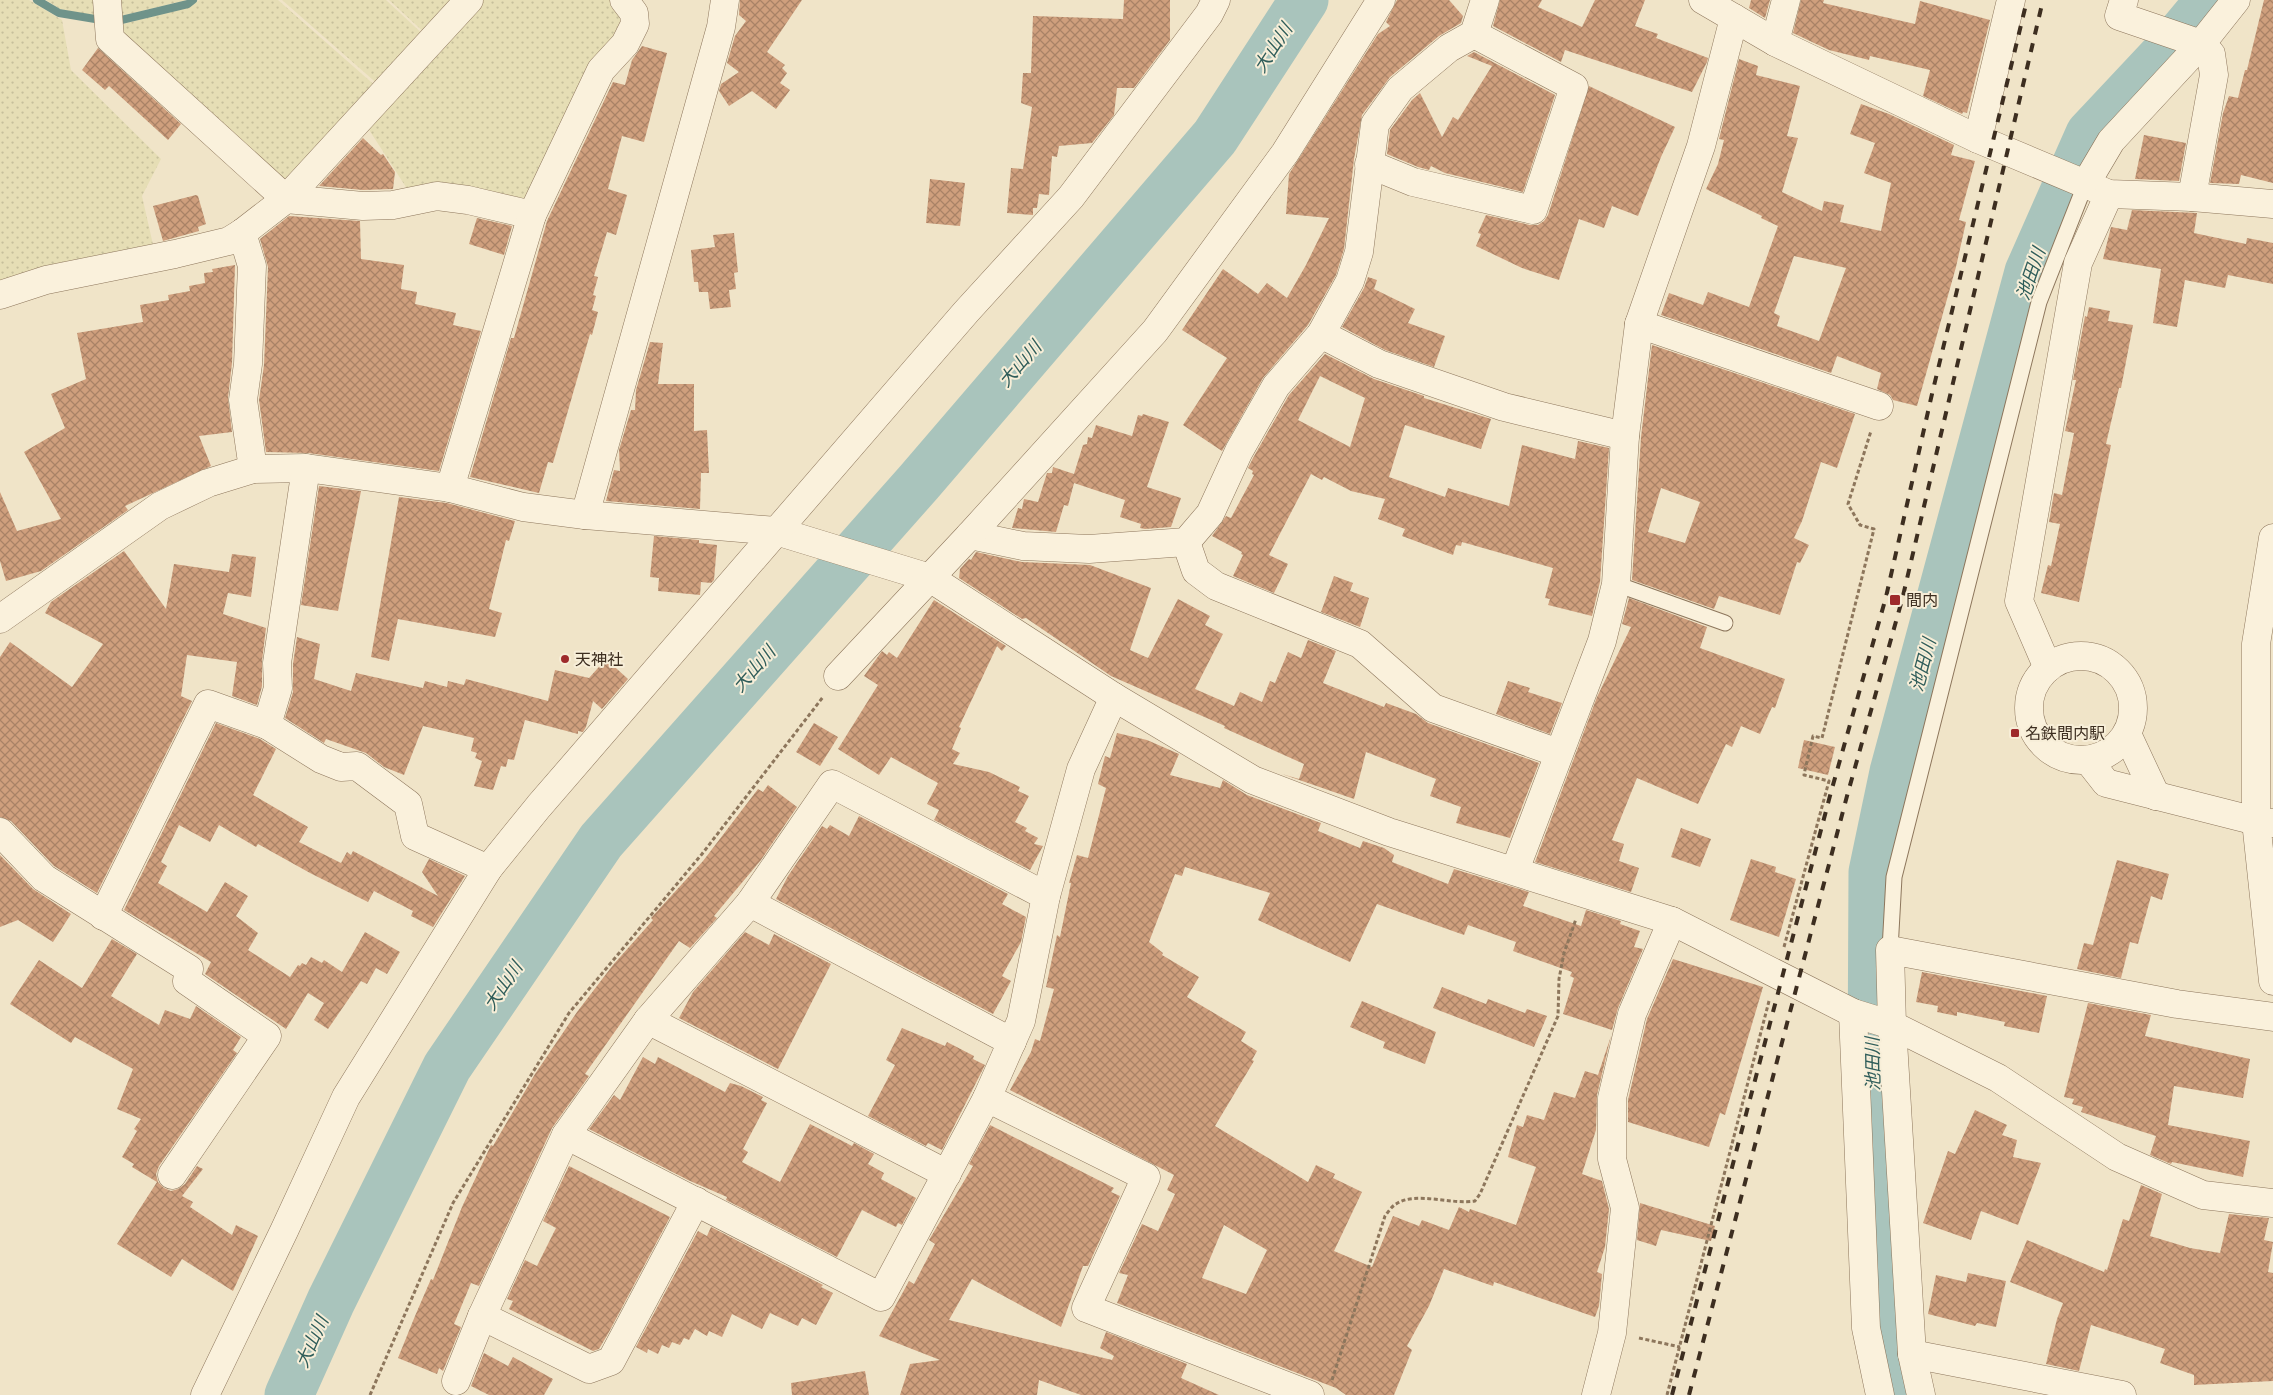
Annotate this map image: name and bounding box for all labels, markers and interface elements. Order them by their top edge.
water label: 大山川 [1249,18,1298,77]
water label: 池田川 [2012,243,2051,303]
water label: 大山川 [994,335,1047,392]
place label: 間内 [1906,591,1938,610]
marker: 間内 [1888,593,1902,607]
water label: 池田川 [1905,634,1941,694]
water label: 大山川 [728,640,781,697]
place label: 天神社 [575,650,623,669]
marker: 天神社 [559,653,571,665]
place label: 名鉄間内駅 [2025,724,2105,743]
marker: 名鉄間内駅 [2009,727,2021,739]
water label: 大山川 [479,956,528,1015]
water label: 池田川 [1861,1035,1884,1091]
water label: 大山川 [291,1311,334,1371]

